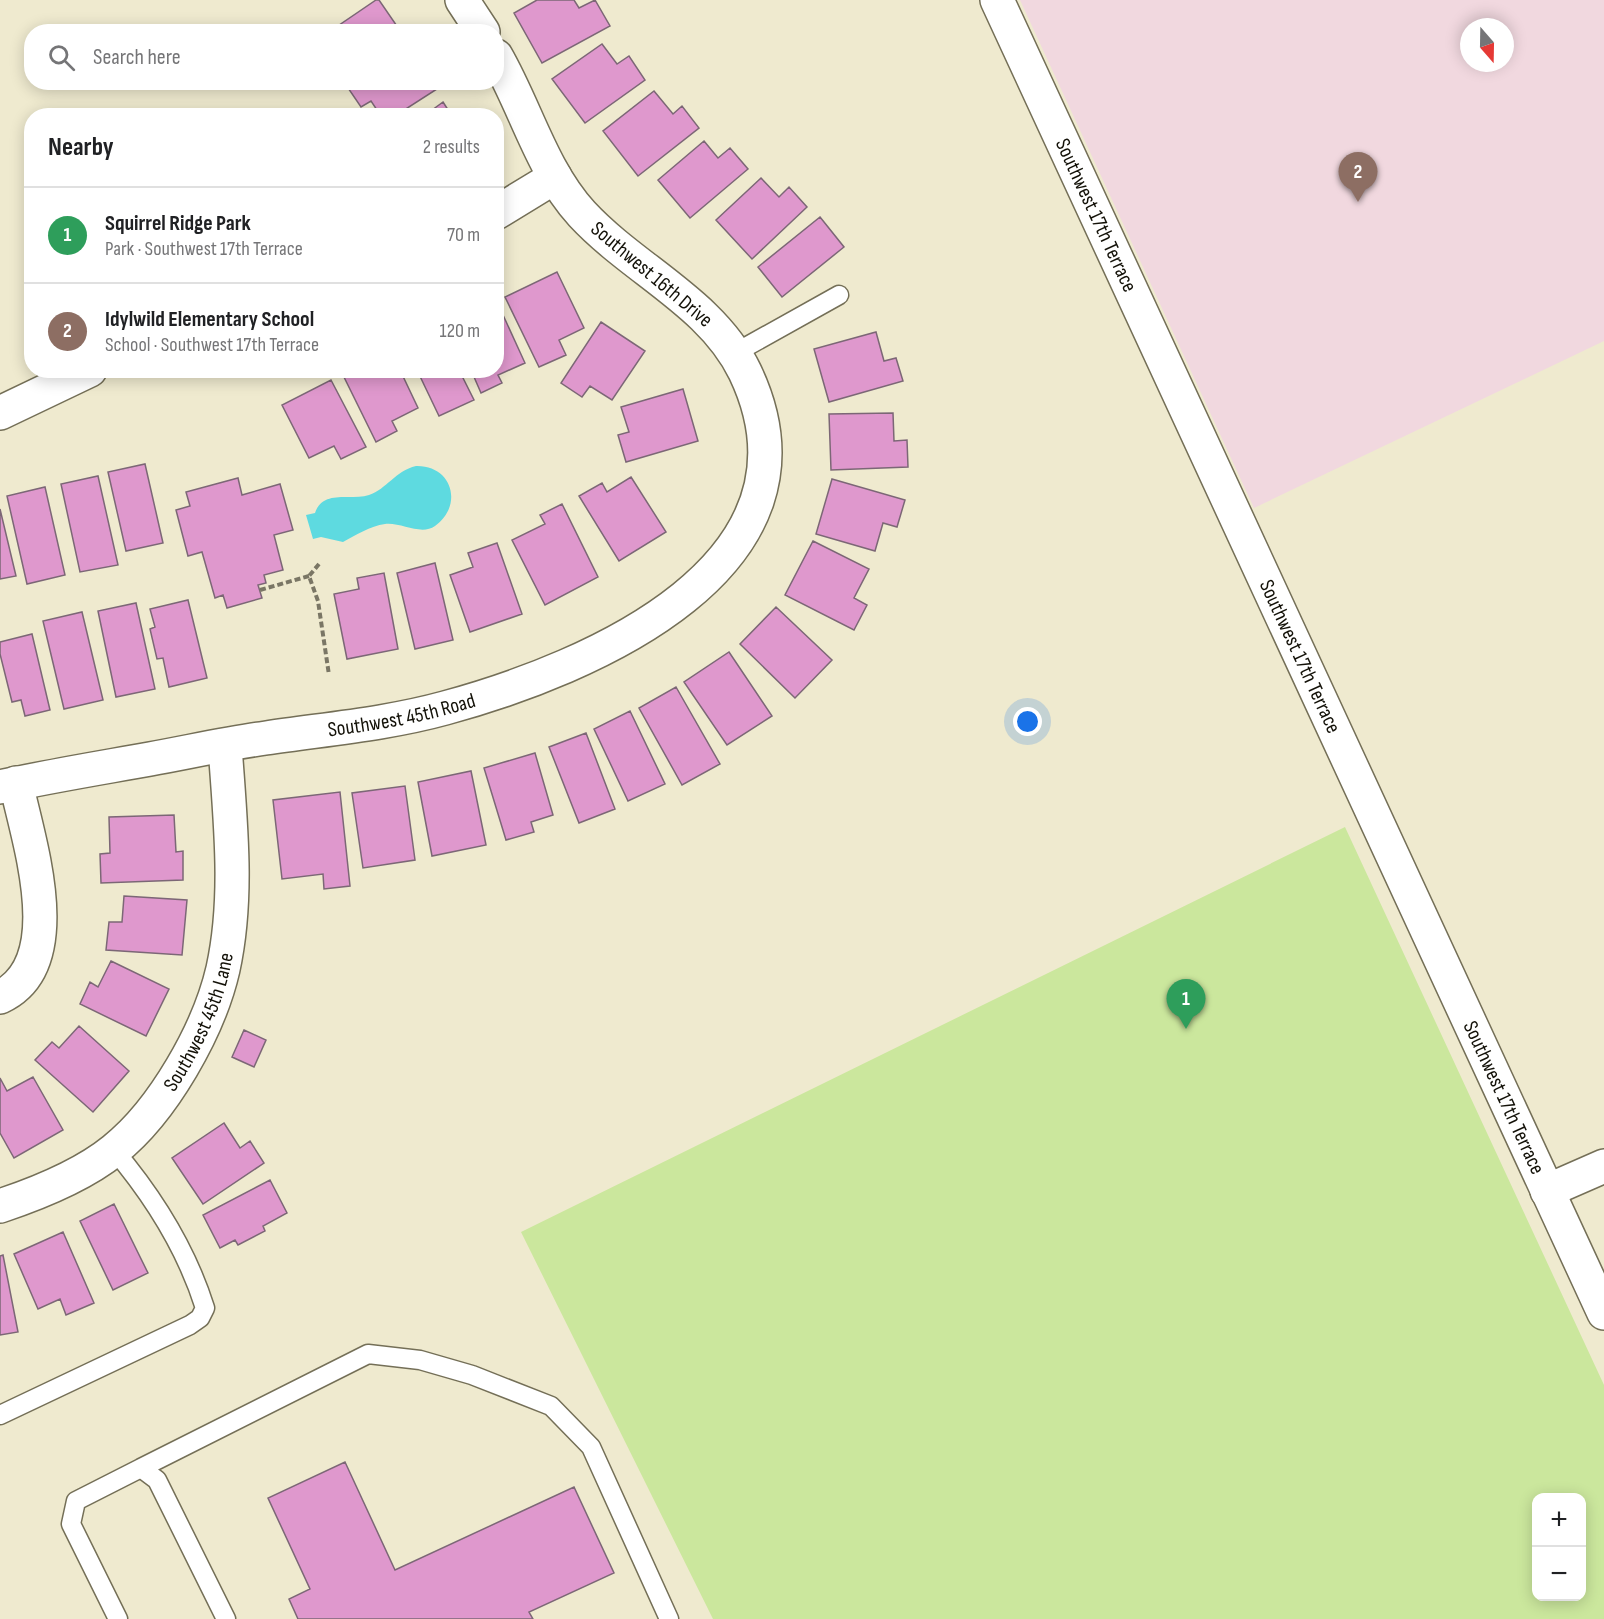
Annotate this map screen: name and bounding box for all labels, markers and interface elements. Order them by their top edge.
north arrow [1460,18,1514,72]
search box [24,24,504,90]
icon: search [45,41,78,74]
text: Search here [93,44,180,71]
text: Nearby [48,132,114,163]
text: 2 results [423,135,480,159]
street label: Southwest 17th Terrace [1050,135,1142,296]
pin: 2 [1338,152,1378,202]
text: Squirrel Ridge Park [105,210,251,237]
street label: Southwest 16th Drive [586,216,718,333]
text: 1 [64,223,71,247]
text: 70 m [447,223,480,247]
text: Park · Southwest 17th Terrace [105,237,303,261]
text: Idylwild Elementary School [105,306,314,333]
text: 2 [63,319,72,343]
text: 120 m [440,319,480,343]
text: School · Southwest 17th Terrace [105,333,319,357]
street label: Southwest 17th Terrace [1254,576,1346,737]
street label: Southwest 45th Road [326,688,479,742]
your location [1013,707,1042,736]
street label: Southwest 45th Lane [158,951,239,1096]
pin: 1 [1166,980,1206,1029]
street label: Southwest 17th Terrace [1458,1017,1550,1178]
map controls [1532,1493,1586,1601]
button: + [1532,1493,1586,1547]
button: − [1532,1547,1586,1601]

